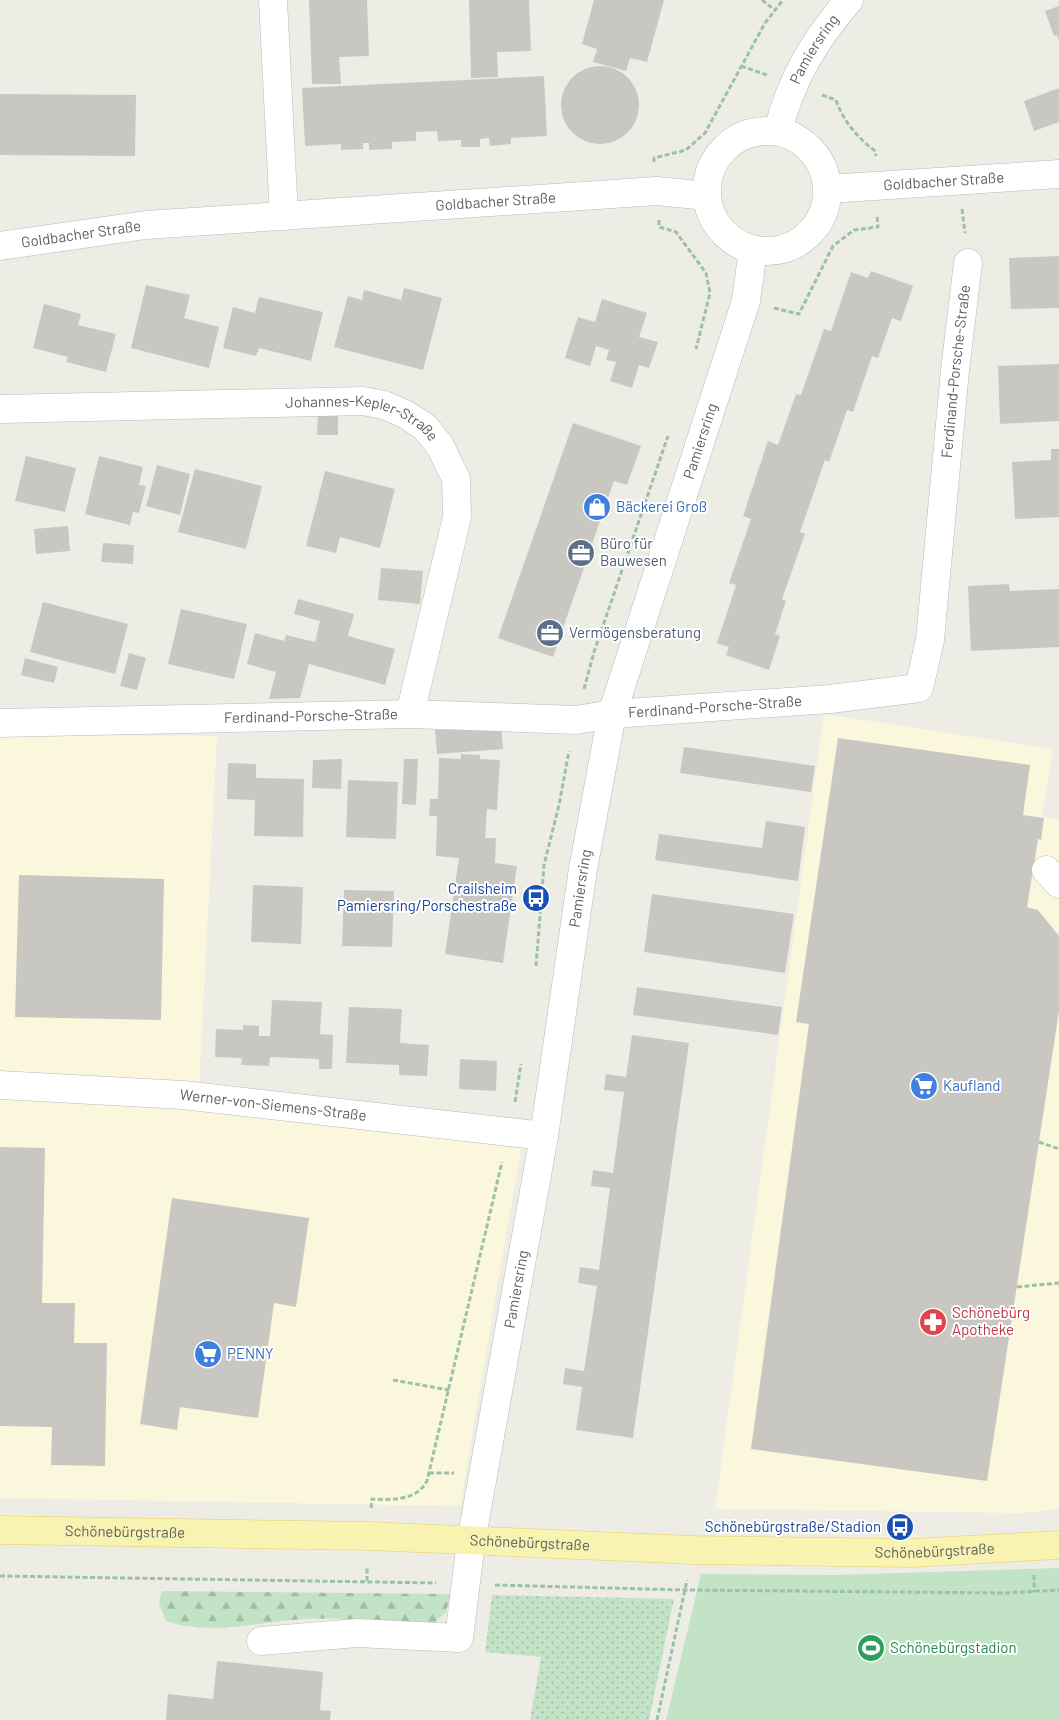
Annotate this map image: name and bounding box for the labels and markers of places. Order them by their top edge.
shop icon: Bäckerei Groß [582,492,612,522]
place label: Bäckerei Groß [616,497,707,515]
place label: Büro für Bauwesen [600,534,667,569]
office icon: Büro für Bauwesen [566,538,596,568]
office icon: Vermögensberatung [535,618,565,648]
place label: Vermögensberatung [569,623,701,641]
place label: Crailsheim Pamiersring/Porschestraße [337,879,517,914]
bus stop icon: Crailsheim Pamiersring/Porschestraße [521,883,551,913]
supermarket icon: Kaufland [909,1071,939,1101]
place label: Kaufland [943,1076,1001,1094]
place label: Schönebürg Apotheke [952,1303,1030,1338]
pharmacy icon: Schönebürg Apotheke [918,1307,948,1337]
supermarket icon: PENNY [193,1339,223,1369]
place label: PENNY [227,1344,274,1362]
bus stop icon: Schönebürgstraße/Stadion [885,1512,915,1542]
place label: Schönebürgstraße/Stadion [705,1517,881,1535]
sports icon: Schönebürgstadion [856,1633,886,1663]
place label: Schönebürgstadion [890,1638,1017,1656]

